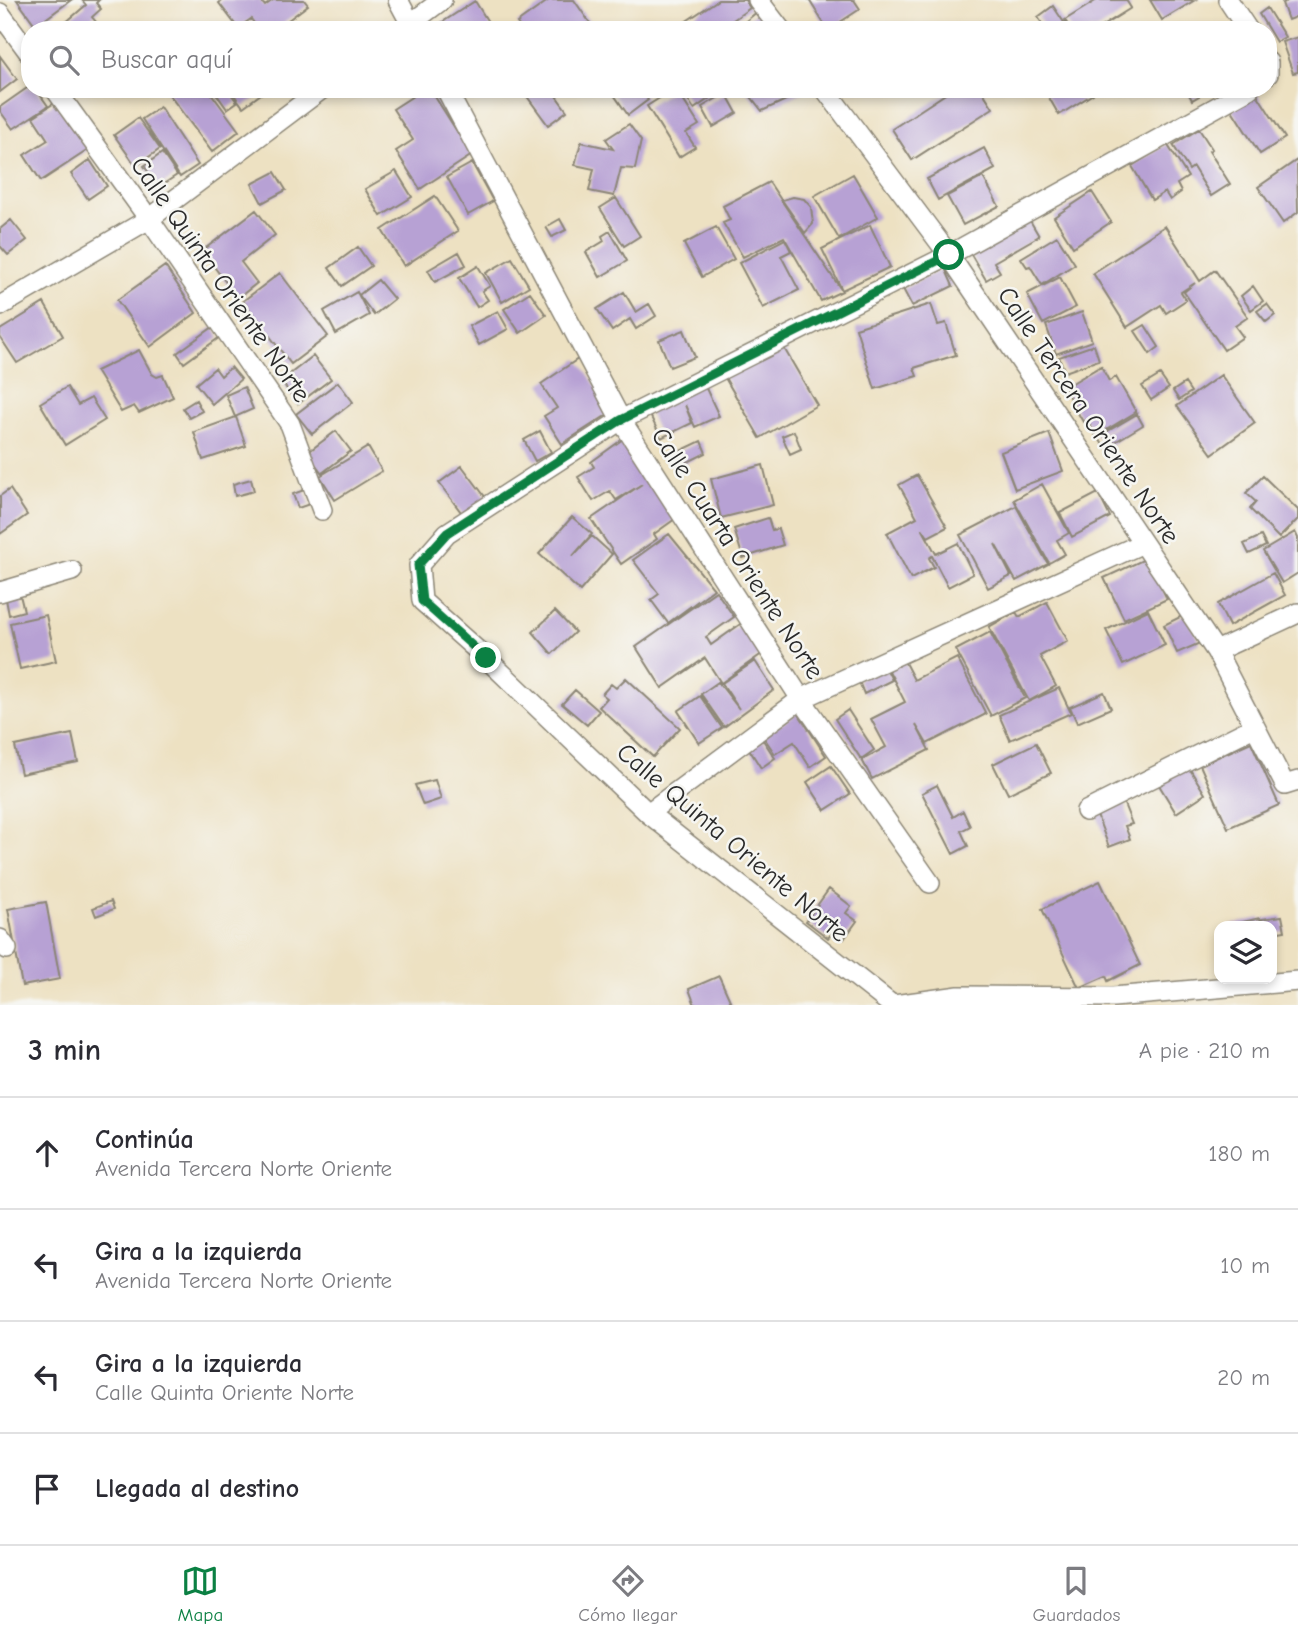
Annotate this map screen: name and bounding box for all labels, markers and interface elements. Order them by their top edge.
search box [21,21,1277,98]
icon: search [45,41,83,79]
text: Buscar aquí [101,45,232,75]
street label: Calle Quinta Oriente Norte [124,151,316,408]
route start [933,239,964,270]
street label: Calle Tercera Oriente Norte [991,281,1186,550]
street label: Calle Cuarta Oriente Norte [645,422,830,685]
route end [470,642,501,673]
street label: Calle Quinta Oriente Norte [611,737,854,948]
map controls [1214,921,1277,984]
button: layers [1214,921,1277,984]
text: 3 min [28,1033,101,1068]
text: A pie · 210 m [1139,1037,1270,1064]
text: Continúa [95,1125,194,1155]
icon: ahead [28,1134,66,1172]
text: 180 m [1208,1140,1270,1167]
text: Avenida Tercera Norte Oriente [95,1155,392,1182]
text: Gira a la izquierda [95,1237,302,1267]
icon: left [28,1246,66,1284]
text: 10 m [1220,1252,1270,1279]
text: Avenida Tercera Norte Oriente [95,1267,392,1294]
text: Gira a la izquierda [95,1349,302,1379]
icon: left [28,1358,66,1396]
text: 20 m [1217,1364,1270,1391]
text: Calle Quinta Oriente Norte [95,1379,354,1406]
icon: arrive [28,1470,66,1508]
text: Llegada al destino [95,1474,299,1504]
tab: Mapa [178,1562,223,1626]
tab: Cómo llegar [578,1562,677,1626]
tab: Guardados [1033,1562,1120,1626]

